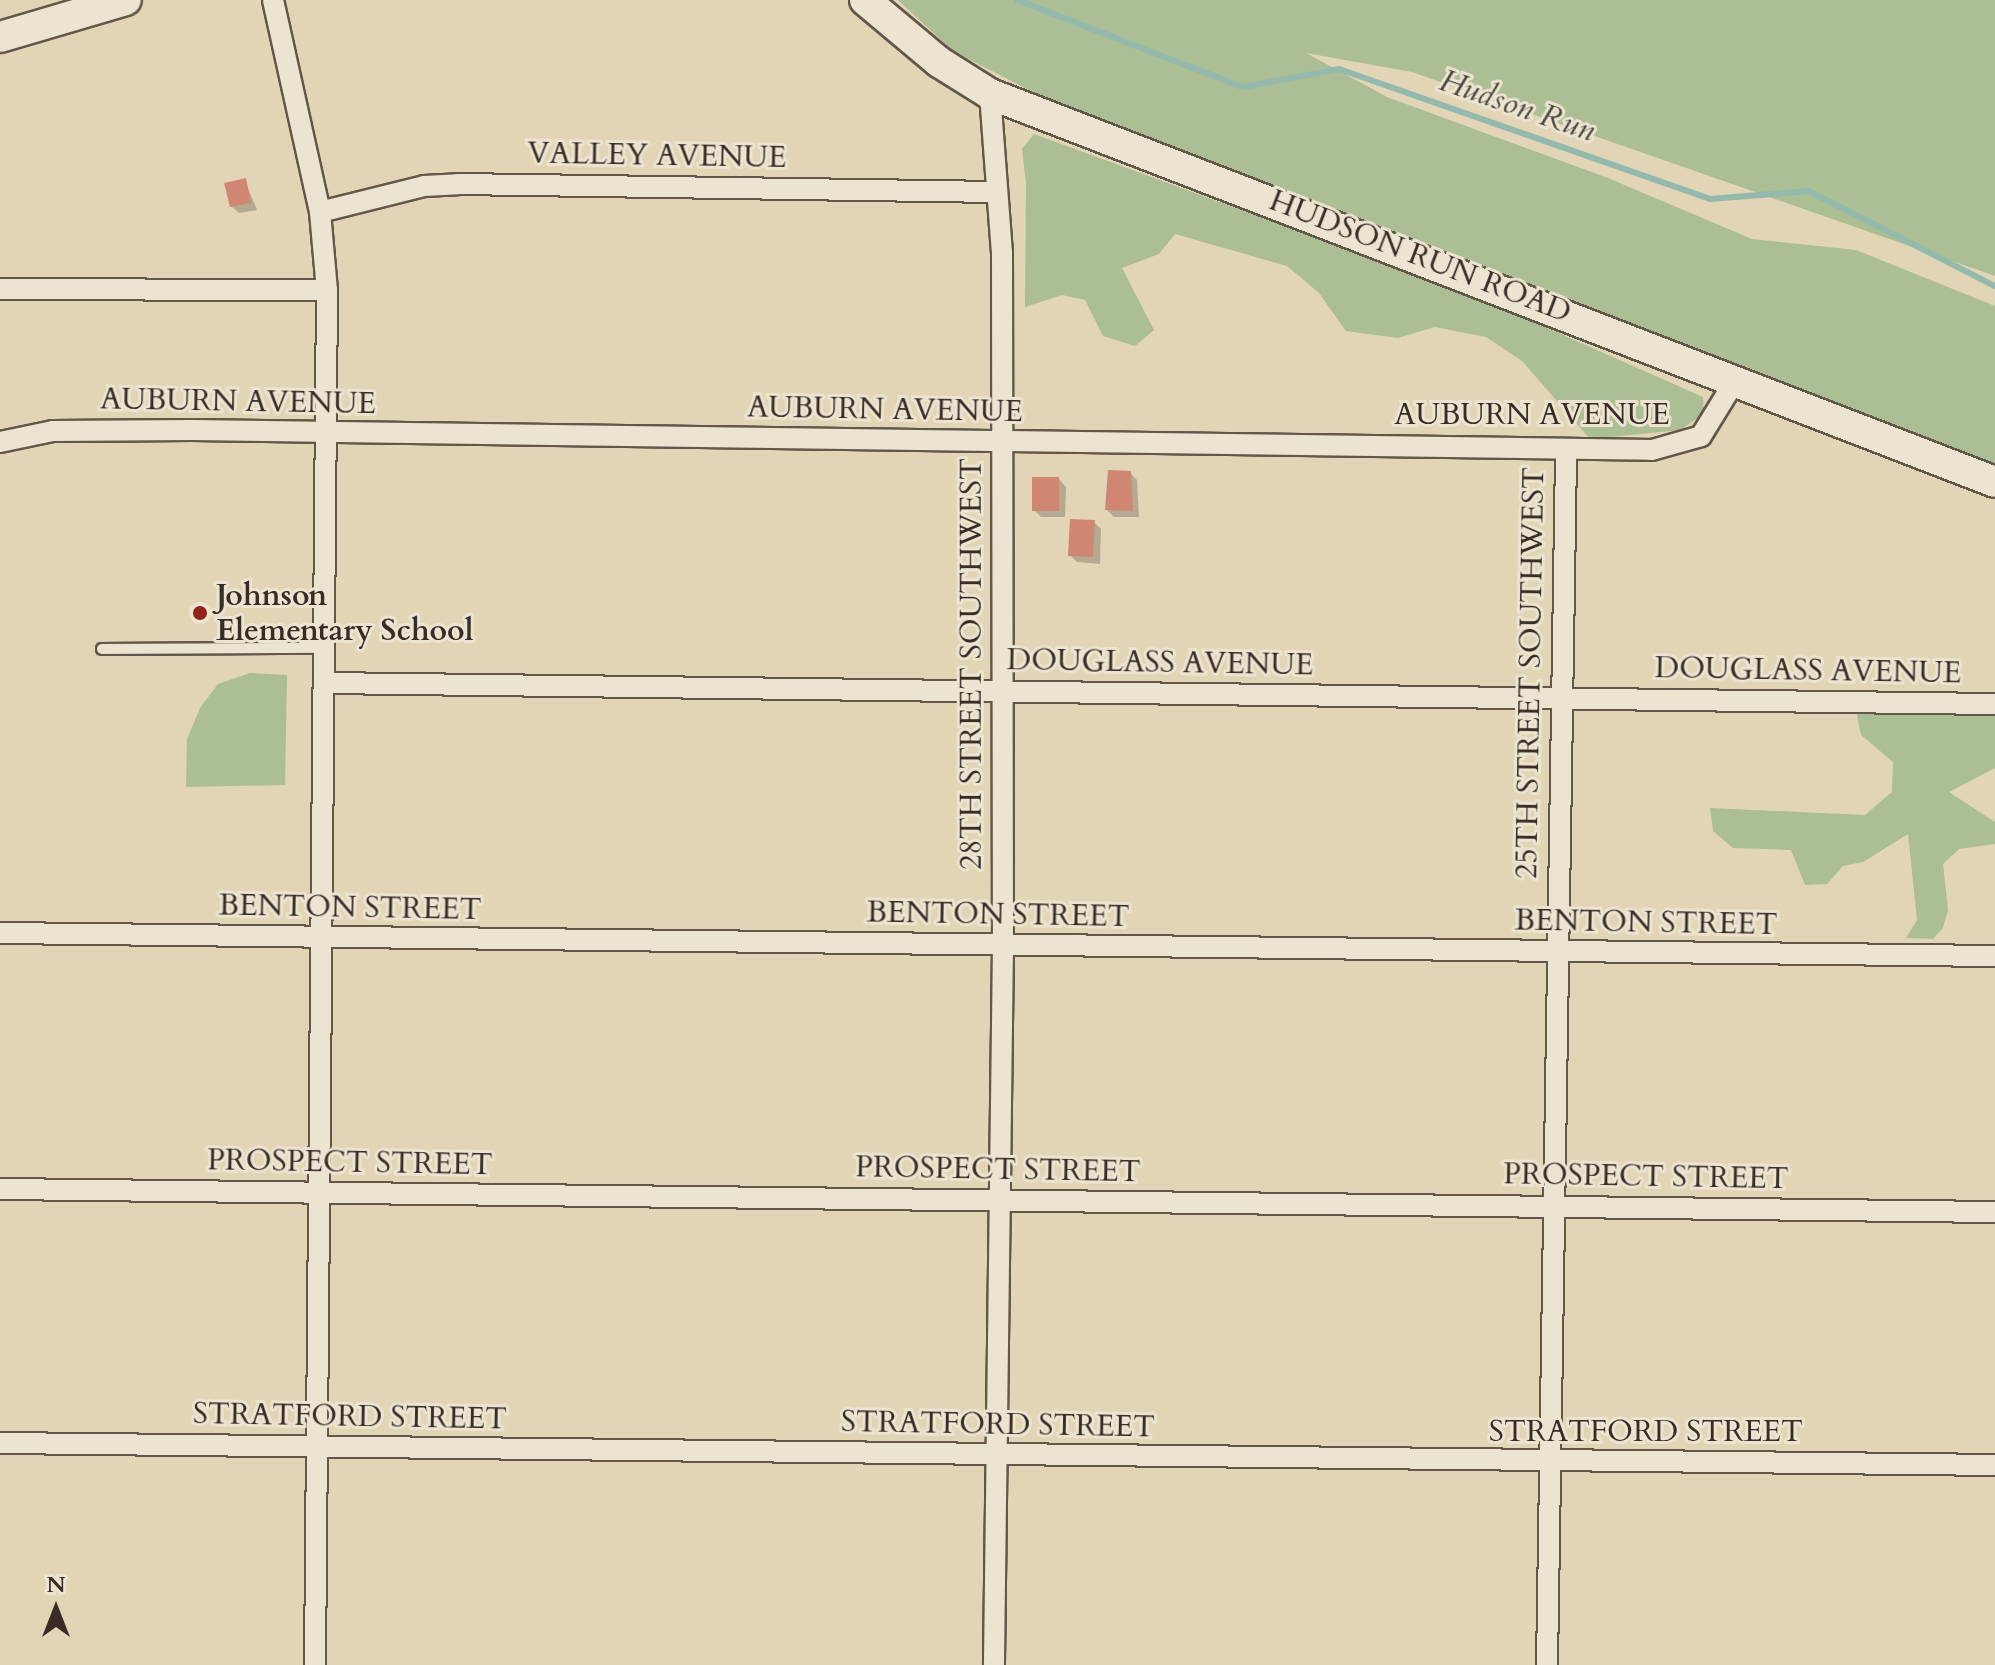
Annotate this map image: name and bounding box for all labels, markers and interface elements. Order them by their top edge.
water label: Hudson Run [1434,62,1600,150]
street label: VALLEY AVENUE [527,136,787,176]
street label: HUDSON RUN ROAD [1264,183,1576,331]
street label: AUBURN AVENUE [100,382,376,422]
street label: AUBURN AVENUE [747,390,1023,430]
street label: AUBURN AVENUE [1394,397,1670,433]
street label: 28TH STREET SOUTHWEST [954,458,990,870]
street label: 25TH STREET SOUTHWEST [1509,467,1553,879]
place label: Johnson Elementary School [216,578,473,648]
marker: Johnson Elementary School [191,604,209,622]
street label: DOUGLASS AVENUE [1006,642,1314,684]
street label: DOUGLASS AVENUE [1654,650,1962,692]
street label: BENTON STREET [218,888,482,928]
street label: BENTON STREET [866,895,1130,935]
street label: BENTON STREET [1514,903,1778,943]
street label: PROSPECT STREET [207,1143,493,1183]
street label: PROSPECT STREET [855,1150,1141,1190]
street label: PROSPECT STREET [1503,1157,1789,1197]
street label: STRATFORD STREET [193,1396,507,1438]
street label: STRATFORD STREET [841,1404,1155,1446]
street label: STRATFORD STREET [1489,1414,1803,1450]
north arrow [16,1569,96,1649]
text: N [46,1570,66,1600]

